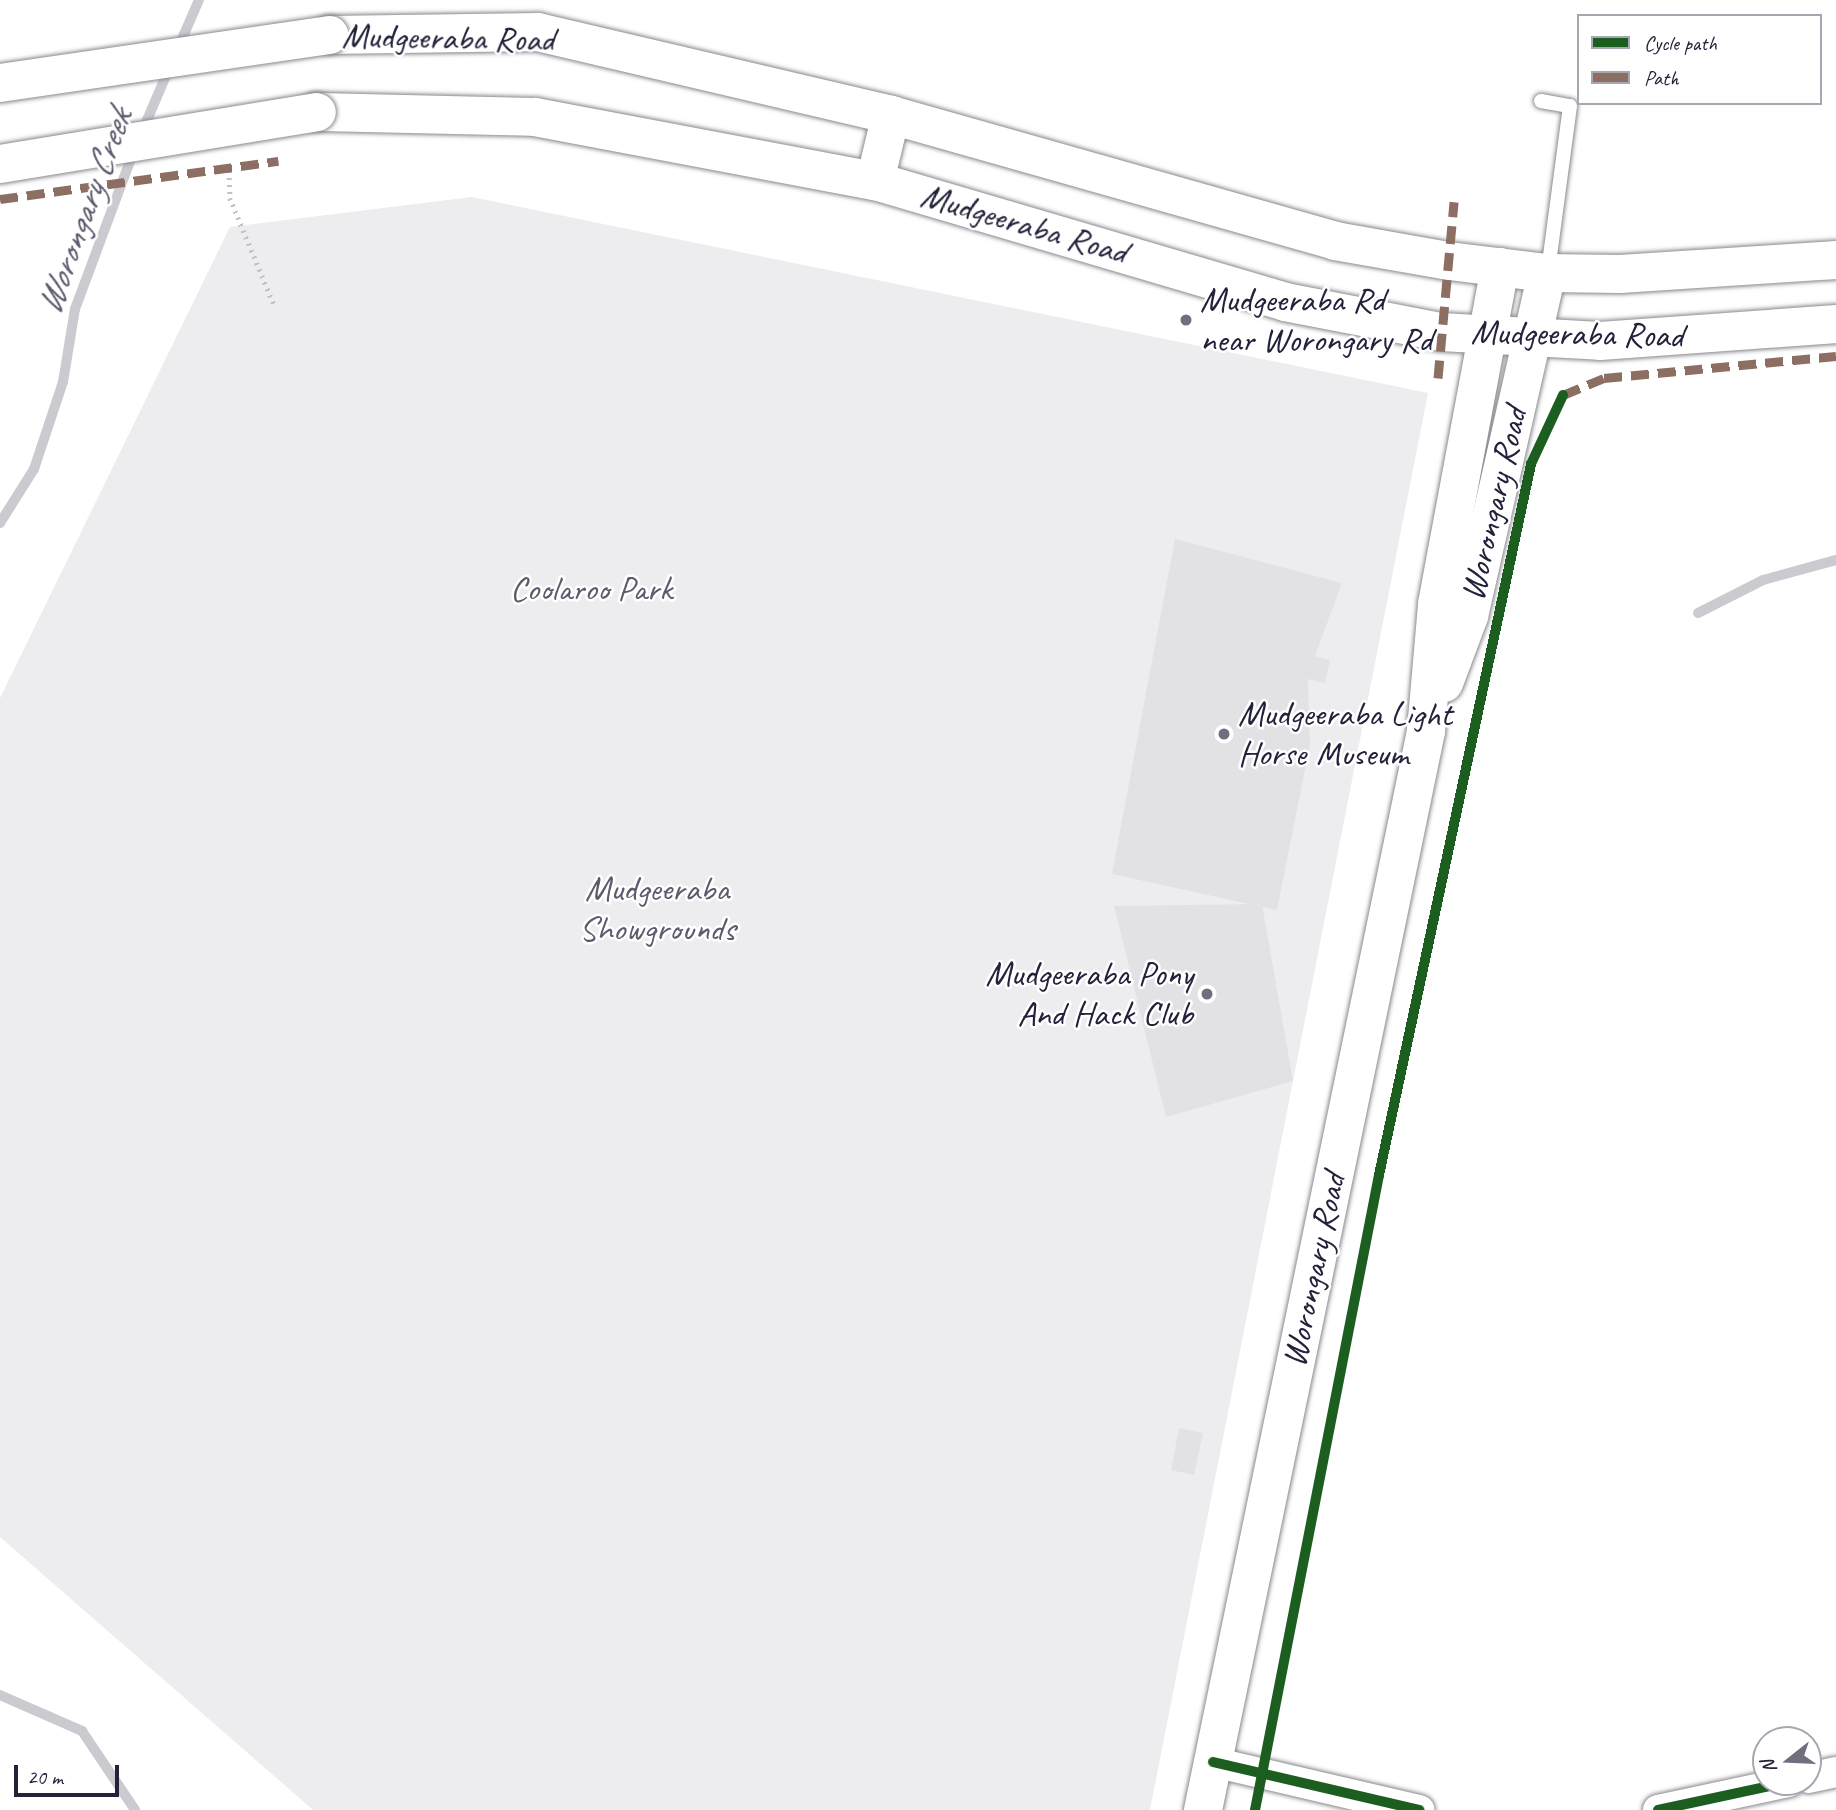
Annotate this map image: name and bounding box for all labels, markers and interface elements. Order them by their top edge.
legend [1577,14,1822,105]
street label: Mudgeeraba Road [342,15,554,61]
text: Cycle path [1644,30,1717,56]
text: Path [1644,65,1679,91]
water label: Worongary Creek [26,104,142,320]
street label: Mudgeeraba Road [917,175,1131,273]
place label: Mudgeeraba Rd near Worongary Rd [1200,279,1432,361]
street label: Mudgeeraba Road [1471,311,1683,357]
marker: Mudgeeraba Rd near Worongary Rd [1178,312,1194,328]
street label: Worongary Road [1451,403,1537,605]
park label: Coolaroo Park [510,568,672,610]
place label: Mudgeeraba Light Horse Museum [1238,693,1452,775]
marker: Mudgeeraba Light Horse Museum [1216,726,1232,742]
park label: Mudgeeraba Showgrounds [579,868,735,950]
place label: Mudgeeraba Pony And Hack Club [985,953,1193,1035]
marker: Mudgeeraba Pony And Hack Club [1199,986,1215,1002]
street label: Worongary Road [1273,1169,1355,1371]
north arrow [1752,1726,1822,1796]
scale bar [18,1750,122,1794]
text: N [1756,1758,1782,1776]
text: 20 m [27,1764,63,1790]

